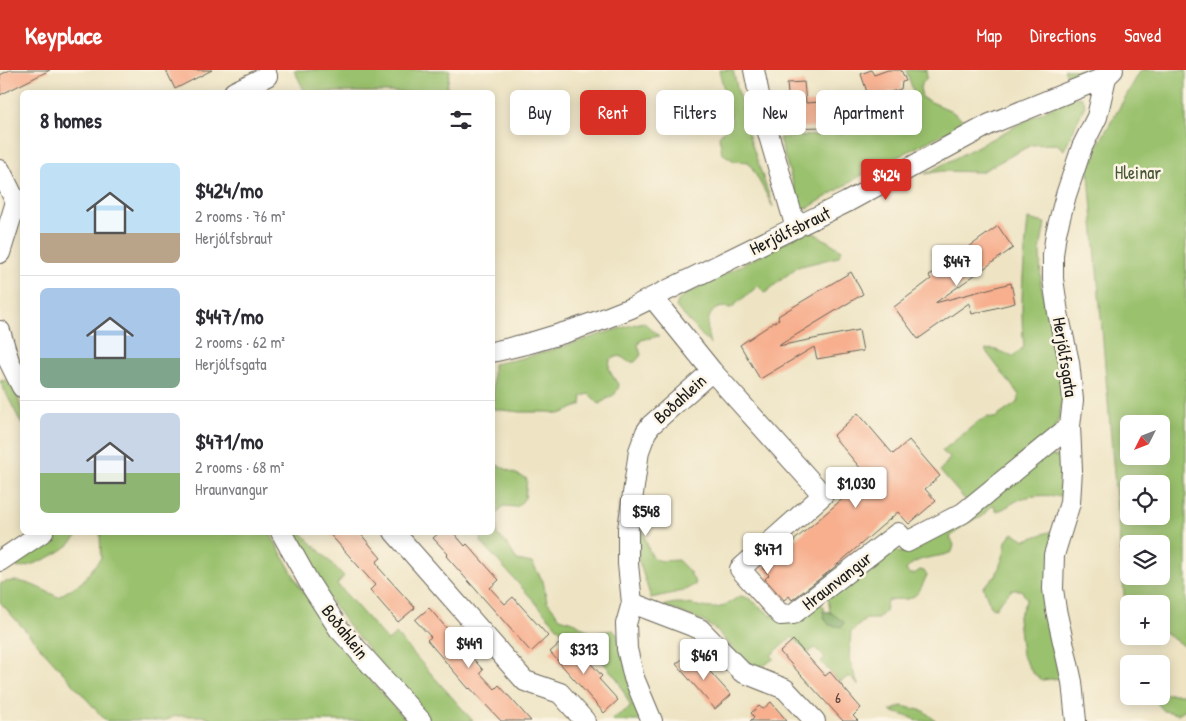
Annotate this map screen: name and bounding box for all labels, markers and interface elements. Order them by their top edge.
text: Keyplace [25,19,102,51]
text: Map [977,23,1002,48]
text: Directions [1030,23,1096,48]
text: Saved [1124,23,1161,48]
chip: Buy [510,90,570,135]
chip: Rent [580,90,646,135]
chip: Filters [656,90,734,135]
chip: New [744,90,806,135]
chip: Apartment [816,90,922,135]
text: 8 homes [40,106,102,135]
icon: filters [447,106,475,134]
pin: $424 [856,158,916,201]
park label: Hleinar [1115,160,1161,185]
text: $424 [872,164,900,186]
text: $424/mo [195,176,263,205]
icon: home [80,183,140,243]
street label: Herjólfsbraut [745,200,835,261]
text: 2 rooms · 76 m² [195,205,285,227]
text: Herjólfsbraut [195,227,272,249]
pin: $447 [927,244,987,287]
text: $447 [943,250,971,272]
text: $447/mo [195,302,263,331]
icon: home [80,308,140,368]
street label: Herjólfsgata [1047,315,1084,399]
text: 2 rooms · 62 m² [195,331,285,353]
text: Herjólfsgata [195,353,267,375]
street label: Boðahlein [648,368,712,429]
north arrow [1120,415,1170,465]
map controls [1120,415,1170,705]
text: $471/mo [195,427,263,456]
icon: home [80,433,140,493]
text: 2 rooms · 68 m² [195,456,284,478]
pin: $1,030 [815,466,897,509]
text: $1,030 [837,472,875,494]
button: locate [1120,475,1170,525]
text: Hraunvangur [195,478,268,500]
pin: $548 [616,494,676,537]
text: $548 [632,500,660,522]
pin: $471 [738,532,798,575]
button: layers [1120,535,1170,585]
text: $471 [754,538,782,560]
street label: Hraunvangur [797,545,877,616]
button: + [1120,595,1170,645]
street label: Boðahlein [316,599,375,664]
pin: $449 [439,626,499,669]
text: $449 [456,632,482,654]
pin: $313 [554,632,614,675]
text: $313 [570,638,598,660]
pin: $469 [674,638,734,681]
text: $469 [691,644,717,666]
button: − [1120,655,1170,705]
house number: 6 [835,687,841,708]

